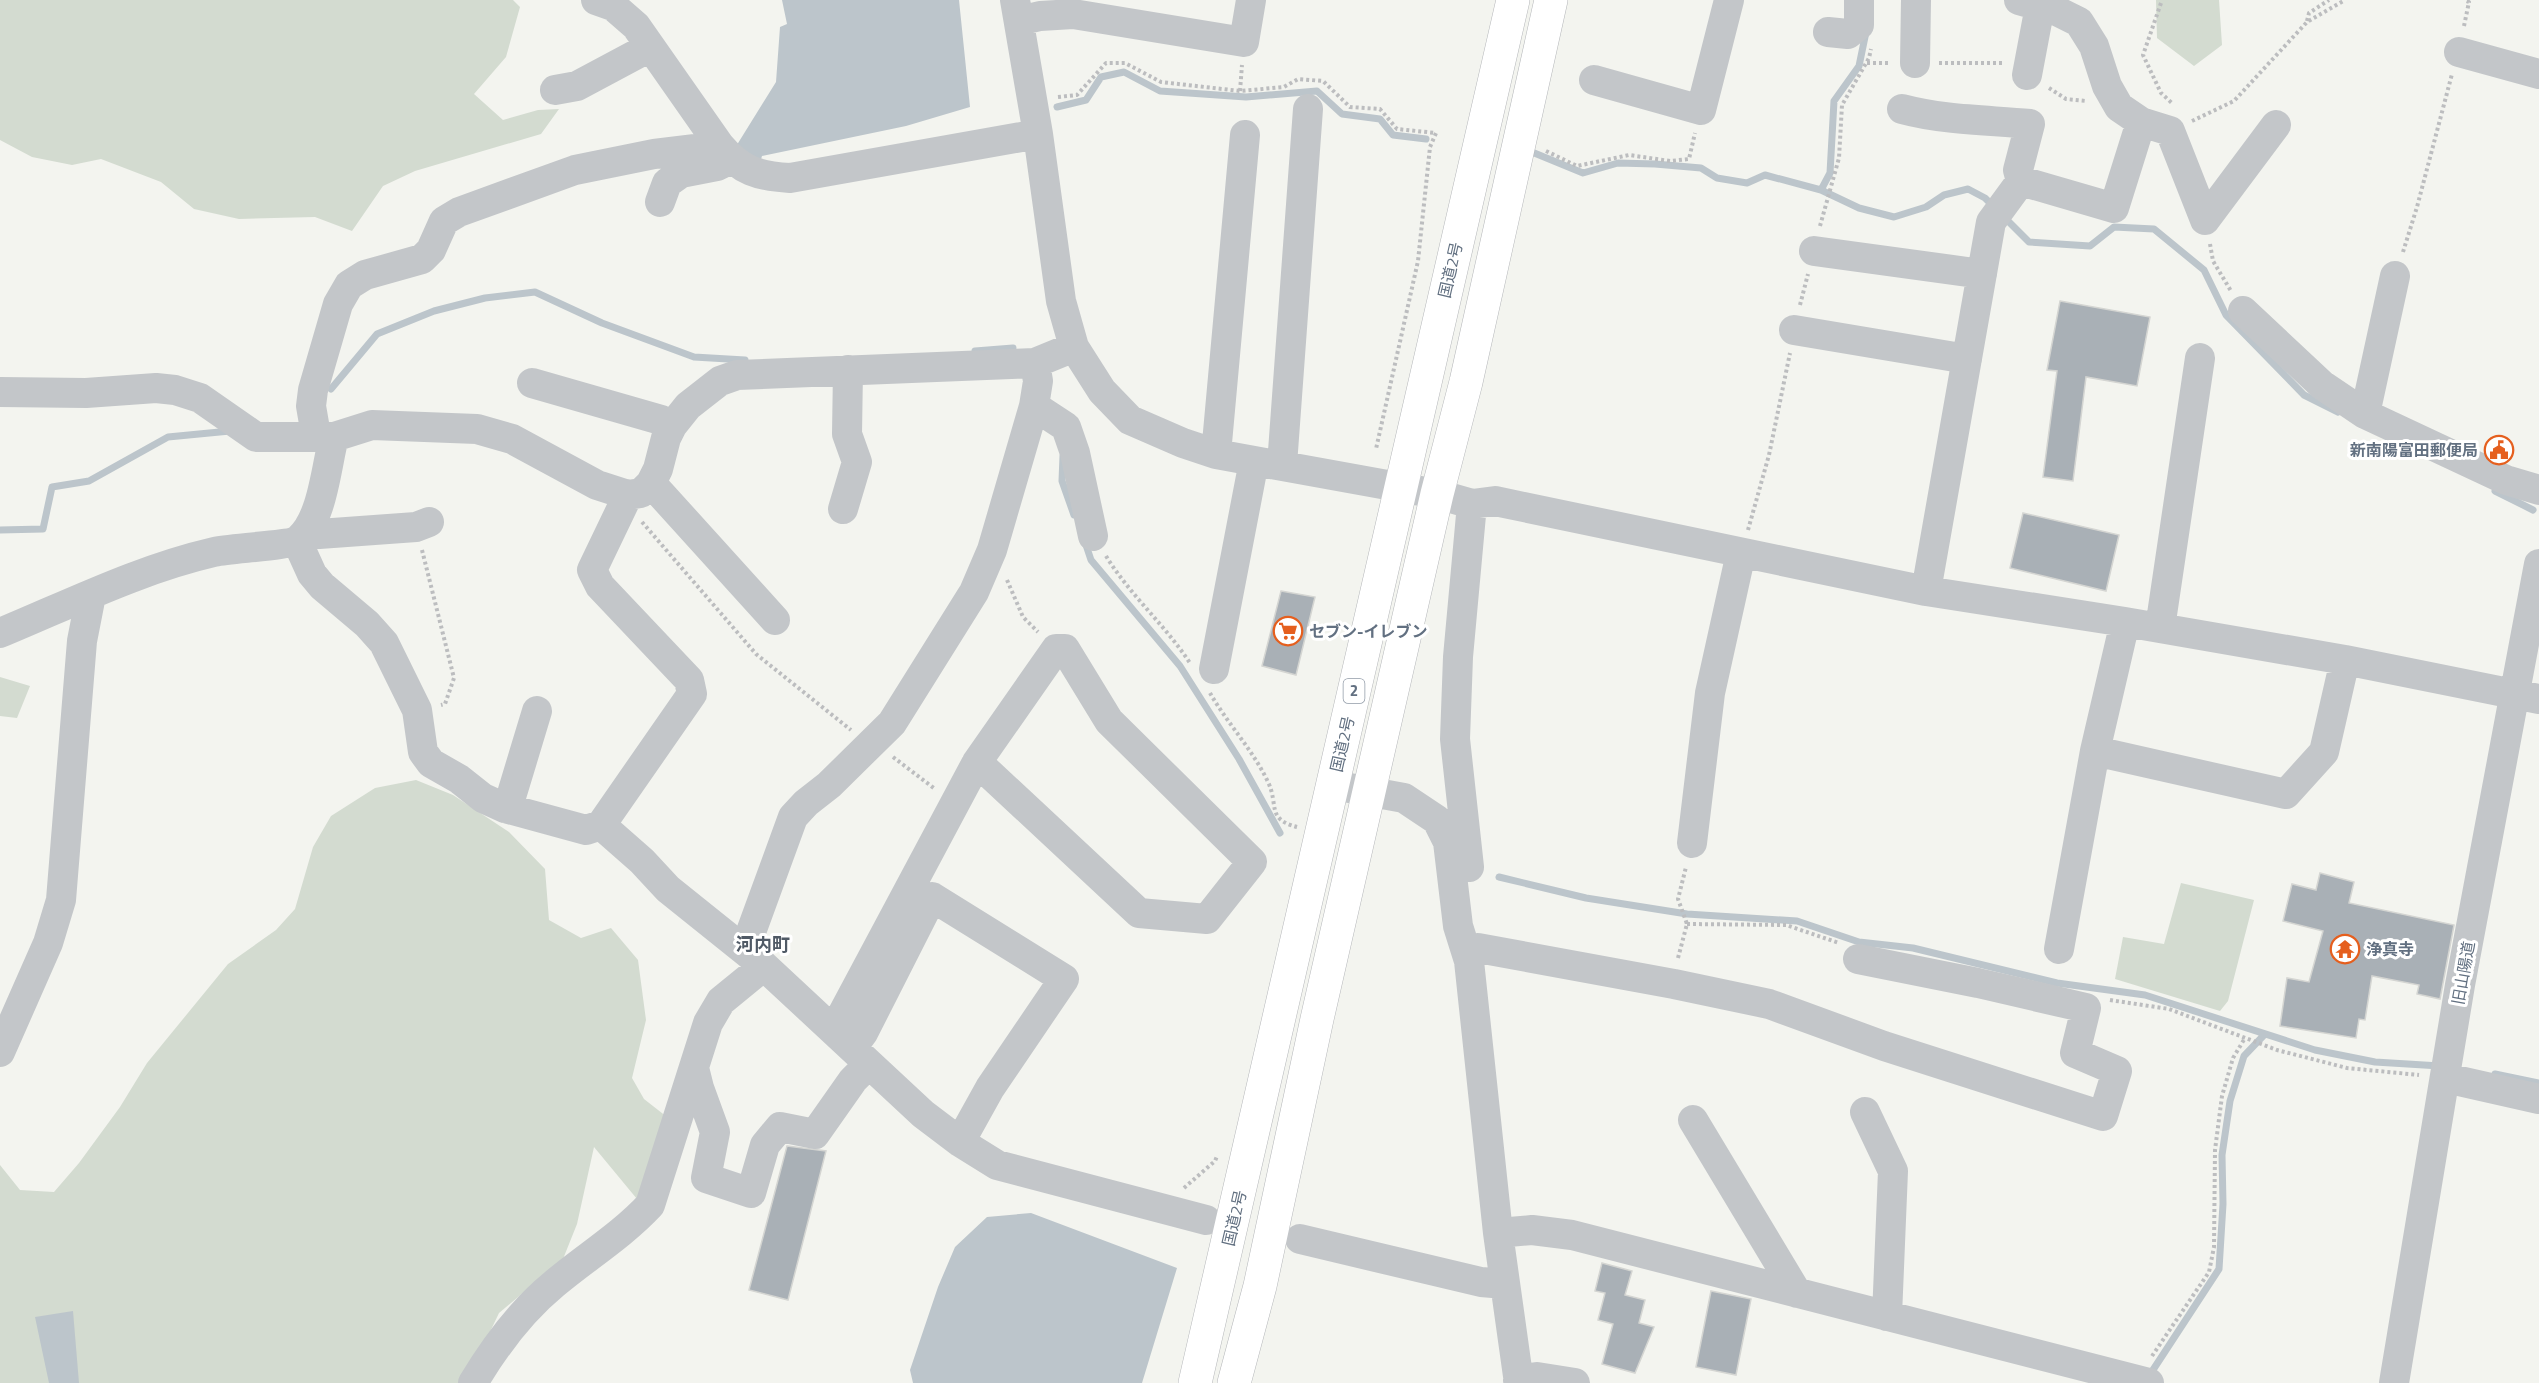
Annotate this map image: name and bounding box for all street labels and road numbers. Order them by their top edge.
street label: 国道2号 [1432,240,1468,300]
road number: 2 [1344,679,1364,703]
street label: 国道2号 [1324,714,1360,774]
street label: 旧山陽道 [2446,939,2480,1007]
street label: 国道2号 [1216,1188,1252,1248]

